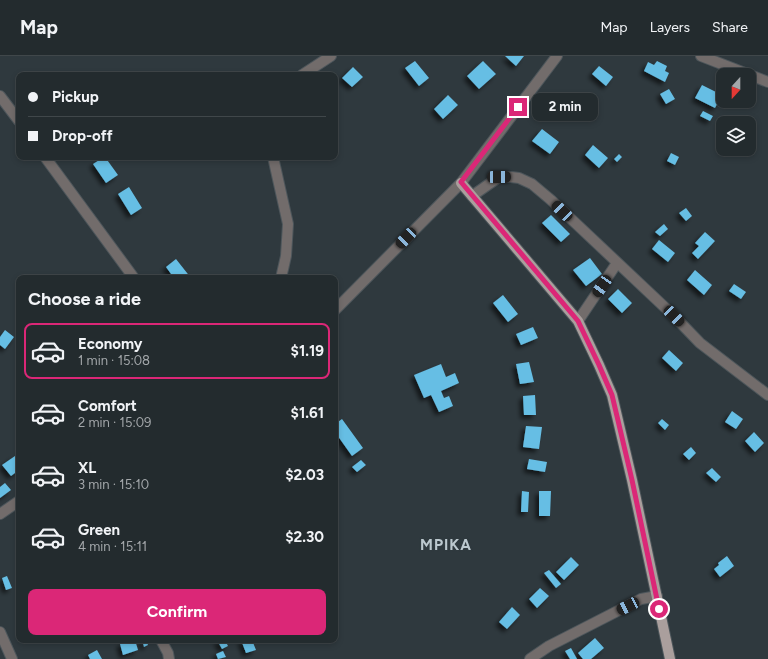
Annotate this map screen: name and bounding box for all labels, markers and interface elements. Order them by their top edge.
text: Map [20,16,58,39]
text: Map [600,19,628,36]
text: Layers [650,19,690,36]
text: Share [712,19,748,36]
north arrow [716,68,756,108]
map controls [716,68,756,156]
text: Pickup [52,88,99,106]
callout: 2 min [532,93,598,121]
route end [509,98,527,116]
text: 2 min [549,99,581,114]
button: layers [716,116,756,156]
text: Drop-off [52,127,113,145]
car [487,171,511,183]
car [549,198,575,224]
car [393,225,419,251]
car [590,273,614,299]
text: Choose a ride [28,288,141,310]
car [661,303,687,329]
icon: car [30,333,66,369]
text: Economy [78,335,143,353]
text: $1.19 [291,342,324,360]
text: 1 min · 15:08 [78,353,150,368]
icon: car [30,395,66,431]
text: Comfort [78,397,137,415]
text: $1.61 [291,404,324,422]
text: 2 min · 15:09 [78,415,151,430]
icon: car [30,457,66,493]
text: XL [78,459,96,477]
text: $2.03 [285,466,324,484]
text: 3 min · 15:10 [78,477,149,492]
icon: car [30,519,66,555]
text: Green [78,521,120,539]
text: $2.30 [285,528,324,546]
district label: MPIKA [420,536,472,554]
text: 4 min · 15:11 [78,539,147,554]
button: Confirm [28,589,326,635]
car [615,595,641,617]
route start [650,600,668,618]

